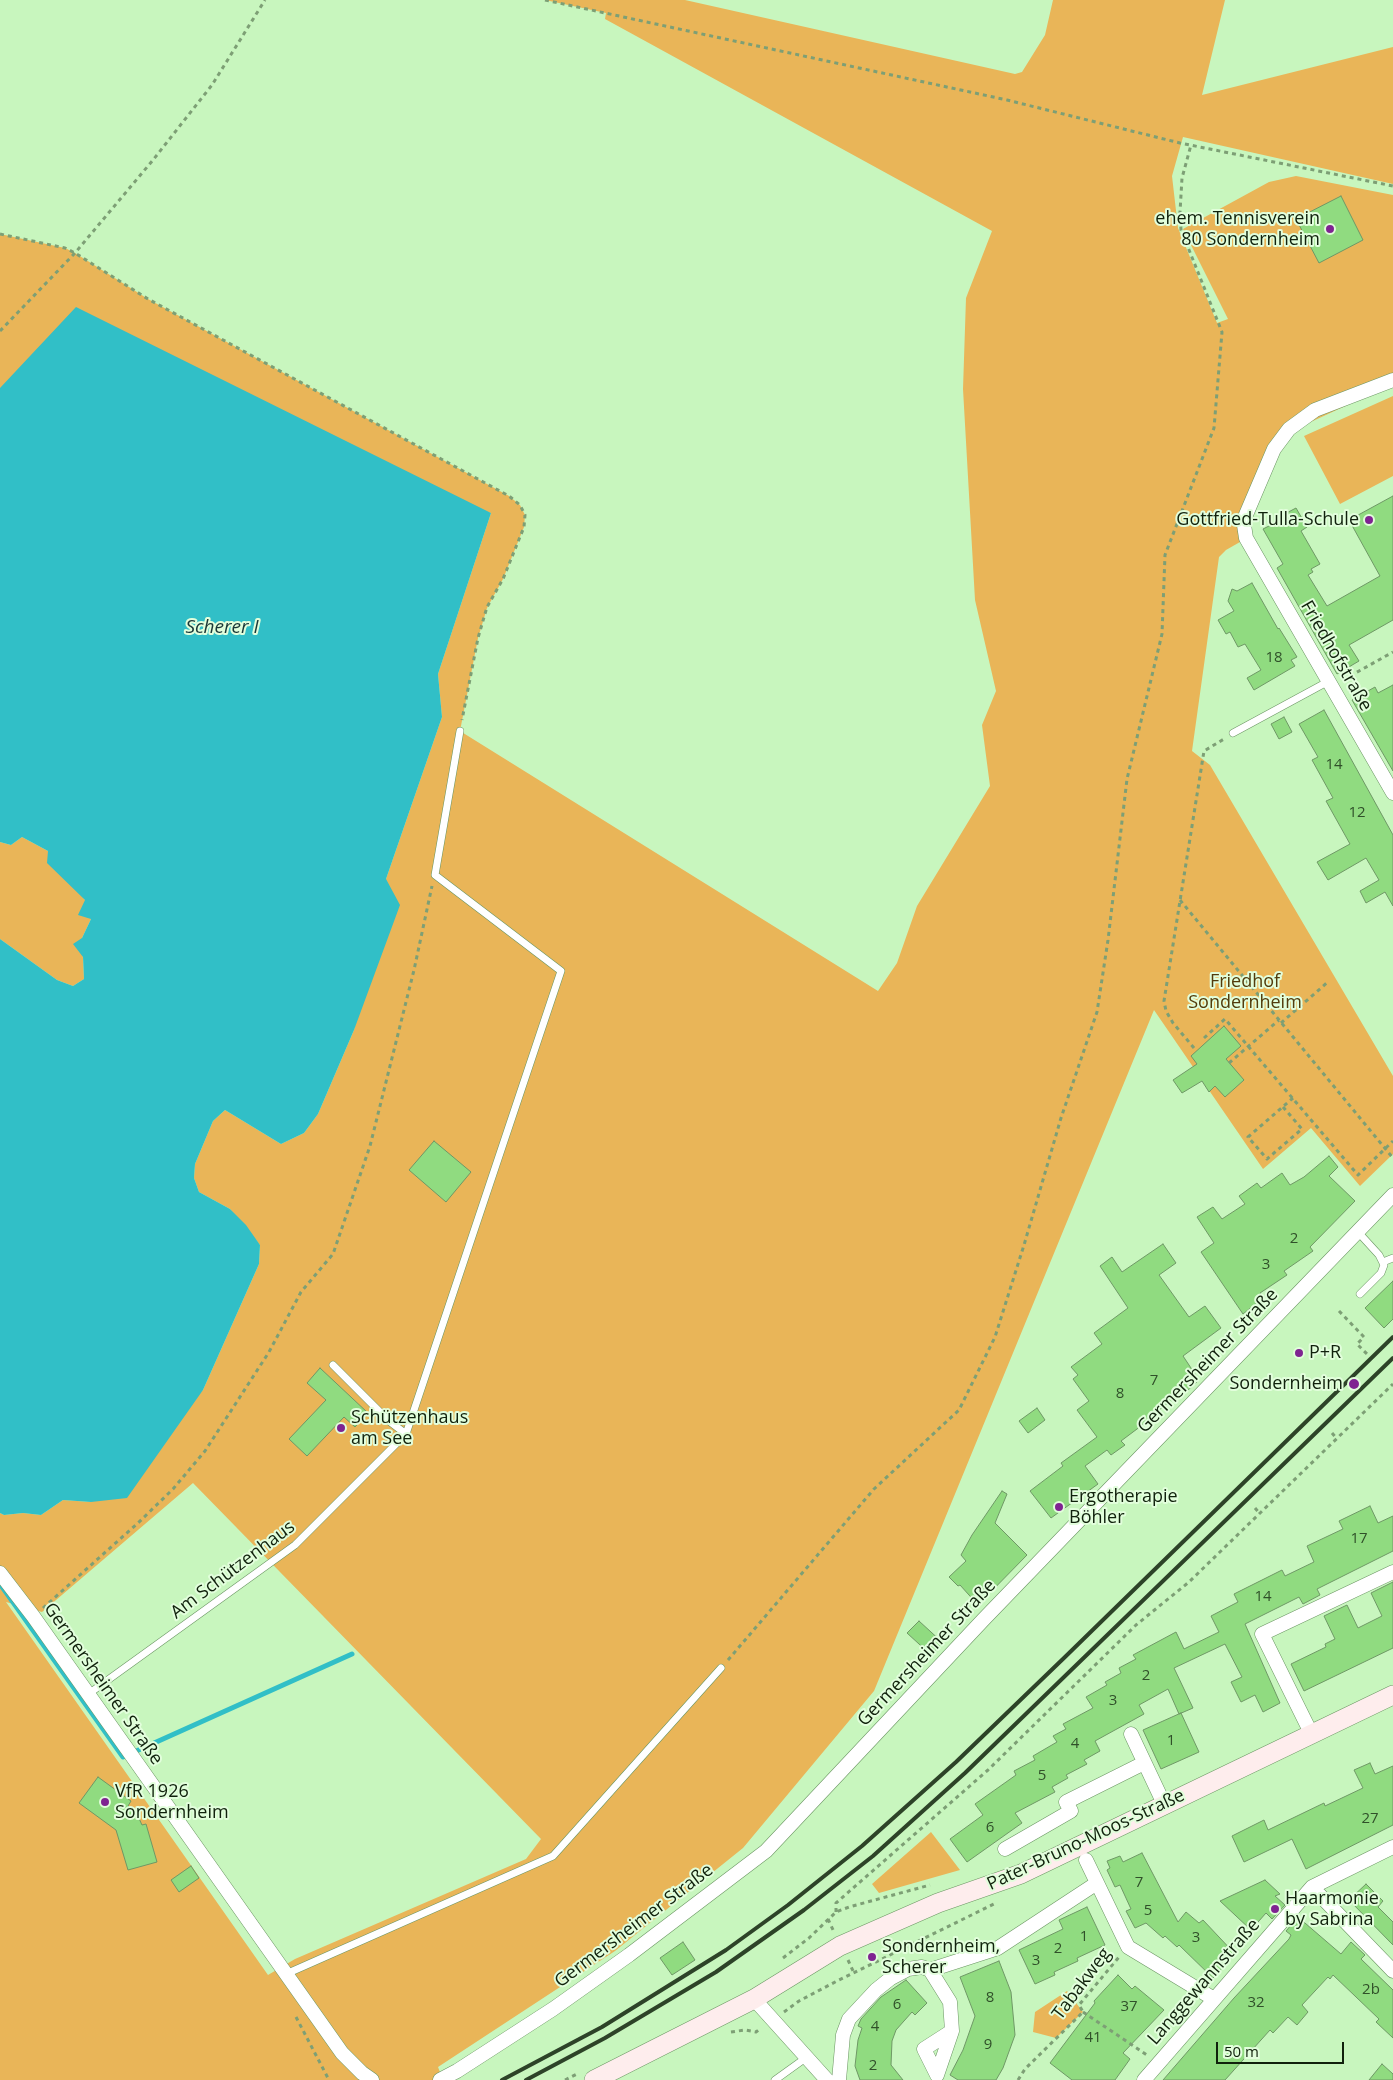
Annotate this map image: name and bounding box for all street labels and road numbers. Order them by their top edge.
street label: Friedhofstraße [1296,597,1376,715]
street label: Germersheimer Straße [1133,1284,1283,1438]
street label: Am Schützenhaus [167,1516,299,1624]
street label: Germersheimer Straße [853,1575,1001,1731]
street label: Germersheimer Straße [39,1599,167,1769]
street label: Pater-Bruno-Moos-Straße [984,1785,1188,1895]
street label: Germersheimer Straße [551,1859,717,1993]
street label: Langgewannstraße [1143,1915,1265,2049]
street label: Tabakweg [1048,1944,1116,2024]

